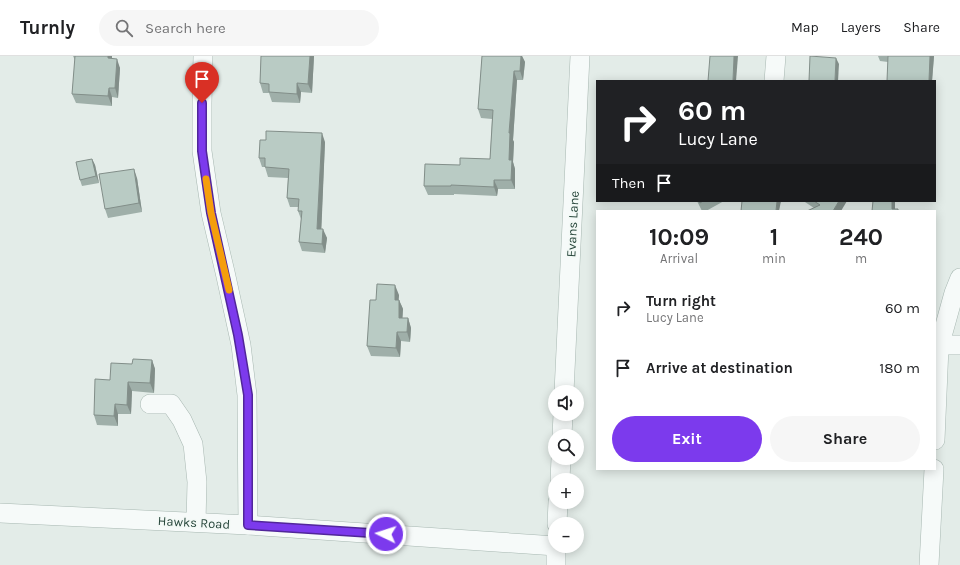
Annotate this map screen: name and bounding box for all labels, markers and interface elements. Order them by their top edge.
search box [99,10,379,46]
text: Turnly [20,17,75,39]
icon: search [113,17,135,39]
text: Search here [145,19,226,37]
text: Map [791,19,819,36]
text: Layers [841,19,881,36]
text: Share [903,19,940,36]
pin [185,62,219,103]
icon: arrive [191,68,213,90]
text: 60 m [678,94,746,127]
icon: right [612,96,664,148]
text: Lucy Lane [678,128,758,150]
icon: arrive [653,172,675,194]
text: Then [612,174,645,192]
street label: Evans Lane [563,190,582,258]
text: 10:09 [649,223,709,251]
text: 1 [770,223,778,251]
text: 240 [839,223,883,251]
text: Arrival [660,251,698,266]
text: min [762,251,786,266]
text: m [855,251,867,266]
text: Turn right [646,292,716,310]
icon: right [612,297,634,319]
text: 60 m [885,299,920,317]
text: Lucy Lane [646,310,704,325]
icon: arrive [612,357,634,379]
text: Arrive at destination [646,359,793,377]
text: 180 m [879,359,920,377]
map controls [548,385,584,553]
button: sound [548,385,584,421]
button: Exit [612,416,762,462]
button: Share [770,416,920,462]
button: search [548,429,584,465]
button: + [548,473,584,509]
street label: Hawks Road [157,513,231,532]
position arrow [365,513,407,555]
button: − [548,517,584,553]

